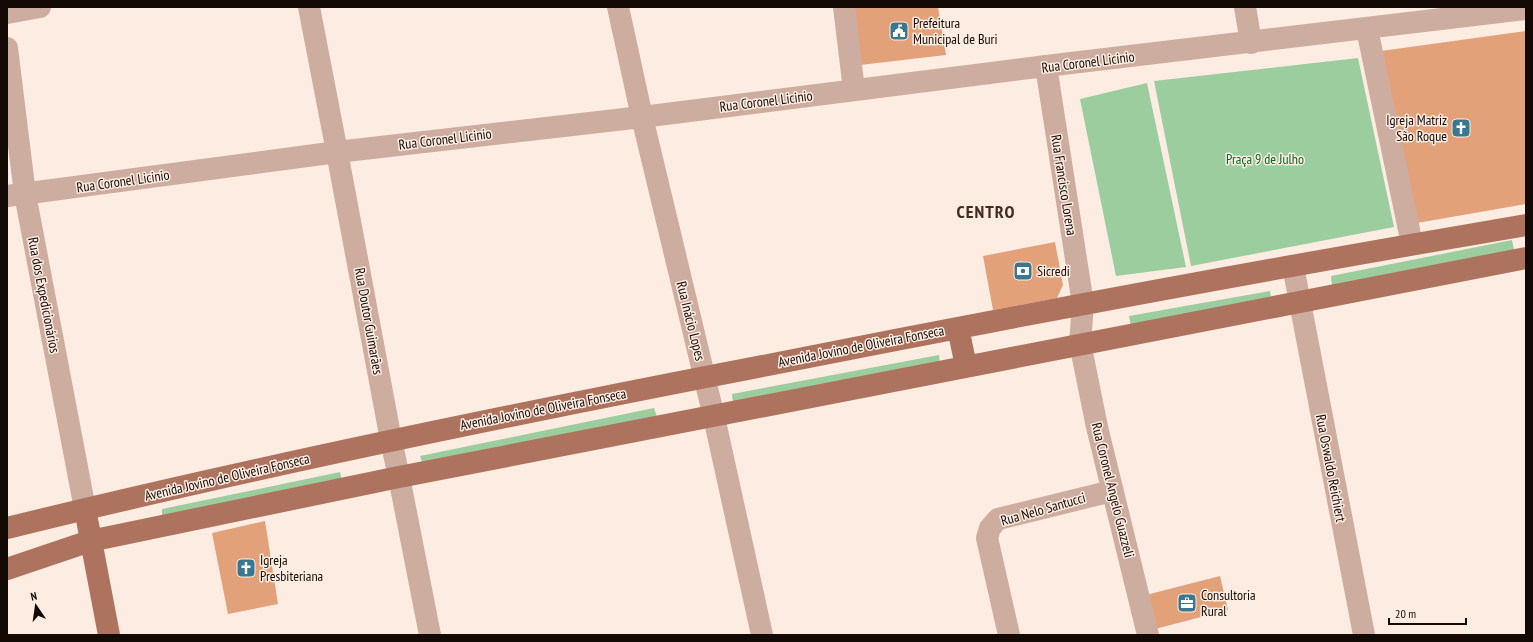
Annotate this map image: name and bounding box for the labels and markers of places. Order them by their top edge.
place label: Prefeitura Municipal de Buri [913,14,997,48]
public building icon: Prefeitura Municipal de Buri [888,20,910,42]
place label: Igreja Matriz São Roque [1386,111,1447,145]
church icon: Igreja Matriz São Roque [1450,117,1472,139]
bank icon: Sicredi [1012,260,1034,282]
place label: Sicredi [1037,262,1070,280]
place label: Igreja Presbiteriana [260,551,323,585]
church icon: Igreja Presbiteriana [235,557,257,579]
place label: Consultoria Rural [1201,586,1256,620]
office icon: Consultoria Rural [1176,592,1198,614]

